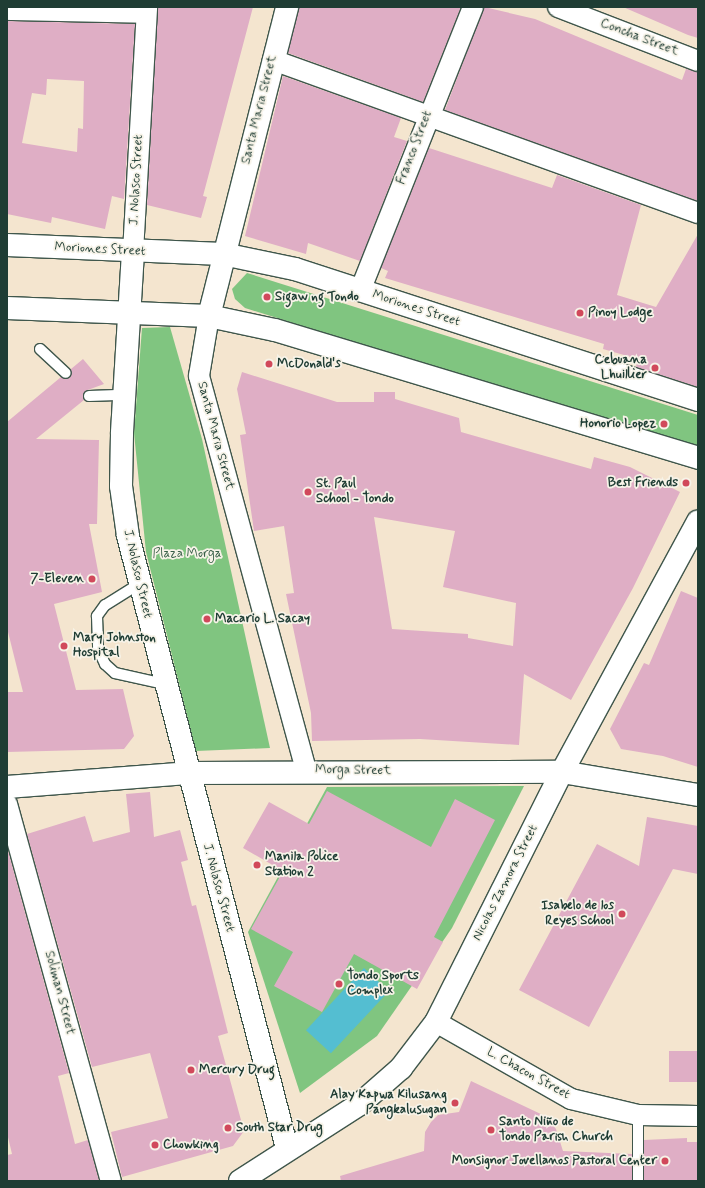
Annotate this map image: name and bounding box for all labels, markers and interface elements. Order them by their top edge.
street label: Concha Street [598,16,680,60]
street label: Santa Maria Street [239,54,281,166]
street label: Franco Street [393,108,437,188]
street label: J. Nolasco Street [127,133,147,227]
street label: Moriones Street [53,240,147,260]
street label: Moriones Street [369,287,463,331]
place label: Sigaw ng Tondo [275,289,359,305]
marker: Sigaw ng Tondo [262,292,272,302]
place label: Pinoy Lodge [588,305,653,321]
marker: Pinoy Lodge [575,308,585,318]
place label: Cebuana Lhuillier [595,353,647,384]
place label: McDonald's [277,356,341,372]
marker: McDonald's [264,359,274,369]
marker: Cebuana Lhuillier [650,363,660,373]
street label: Santa Maria Street [193,380,237,492]
place label: Honorio Lopez [580,416,656,432]
marker: Honorio Lopez [659,419,669,429]
place label: Best Friends [608,475,678,491]
place label: St. Paul School - Tondo [316,477,394,508]
marker: Best Friends [681,478,691,488]
marker: St. Paul School - Tondo [303,487,313,497]
street label: J. Nolasco Street [119,527,155,621]
park label: Plaza Morga [152,546,222,562]
place label: 7-Eleven [31,571,84,587]
marker: 7-Eleven [87,574,97,584]
place label: Macario L. Sacay [215,611,310,627]
marker: Macario L. Sacay [202,614,212,624]
place label: Mary Johnston Hospital [73,631,156,662]
marker: Mary Johnston Hospital [58,640,70,652]
street label: Morga Street [315,763,391,779]
street label: Nicolas Zamora Street [469,821,543,945]
street label: J. Nolasco Street [198,841,238,935]
place label: Manila Police Station 2 [265,850,338,881]
marker: Manila Police Station 2 [252,860,262,870]
place label: Isabelo de los Reyes School [540,899,614,930]
marker: Isabelo de los Reyes School [617,909,627,919]
street label: Soliman Street [40,950,78,1036]
place label: Tondo Sports Complex [347,969,419,1000]
marker: Tondo Sports Complex [334,979,344,989]
street label: L. Chacon Street [483,1044,573,1104]
place label: Mercury Drug [199,1062,275,1078]
marker: Mercury Drug [186,1065,196,1075]
place label: Alay Kapwa Kilusang Pangkalusugan [332,1088,447,1119]
marker: Alay Kapwa Kilusang Pangkalusugan [450,1098,460,1108]
place label: Santo Niño de Tondo Parish Church [499,1115,612,1146]
place label: South Star Drug [236,1120,323,1136]
marker: South Star Drug [223,1123,233,1133]
marker: Santo Niño de Tondo Parish Church [486,1125,496,1135]
place label: Chowking [163,1137,219,1153]
marker: Chowking [150,1140,160,1150]
place label: Monsignor Jovellanos Pastoral Center [450,1153,657,1169]
marker: Monsignor Jovellanos Pastoral Center [660,1156,670,1166]

